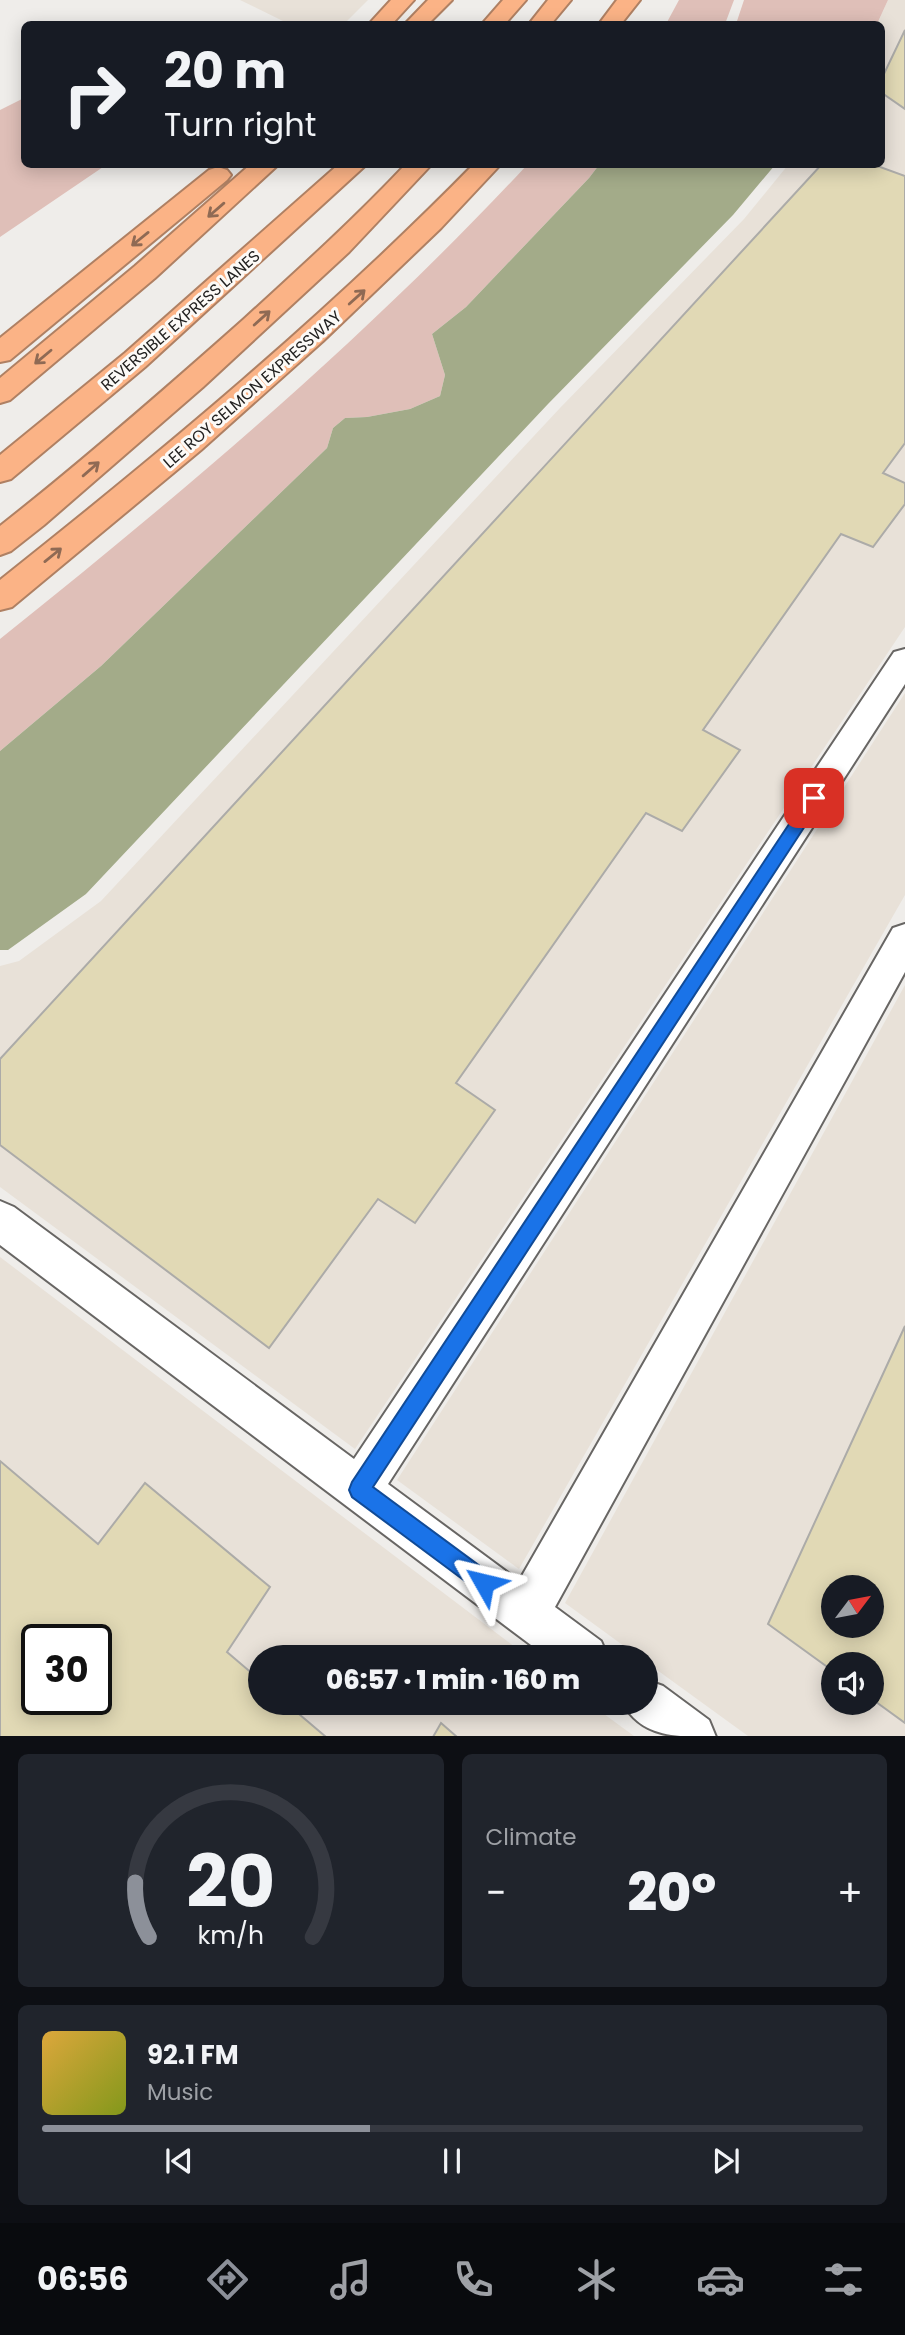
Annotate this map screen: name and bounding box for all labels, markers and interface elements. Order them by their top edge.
text: 20 m [164,37,286,105]
icon: right [49,49,140,140]
text: Turn right [164,102,316,147]
one-way arrow [207,202,225,218]
one-way arrow [131,231,149,246]
street label: REVERSIBLE EXPRESS LANES [96,245,265,396]
one-way arrow [348,289,366,305]
street label: LEE ROY SELMON EXPRESSWAY [158,305,347,473]
one-way arrow [253,310,270,327]
one-way arrow [34,349,52,365]
one-way arrow [82,461,100,477]
one-way arrow [44,547,62,563]
pin [784,768,844,828]
icon: arrive [795,779,833,817]
position arrow [447,1546,521,1620]
north arrow [821,1575,884,1638]
map controls [821,1575,884,1715]
speed limit sign: 30 [21,1624,112,1715]
button: sound [821,1652,884,1715]
text: 06:57 · 1 min · 160 m [326,1662,580,1698]
text: Climate [486,1821,576,1853]
text: 20 [186,1831,275,1932]
text: 20° [627,1856,716,1929]
text: − [486,1866,506,1919]
text: + [837,1866,863,1919]
text: km/h [197,1917,264,1952]
text: 92.1 FM [147,2037,239,2073]
text: Music [147,2076,213,2108]
icon: previous [160,2142,198,2180]
icon: pause [433,2142,471,2180]
icon: next [707,2142,745,2180]
icon: directions [203,2255,252,2304]
icon: music [326,2255,375,2304]
icon: phone [449,2255,498,2304]
icon: climate [572,2255,621,2304]
icon: car [696,2255,745,2304]
icon: filters [819,2255,868,2304]
text: 06:56 [37,2256,129,2301]

